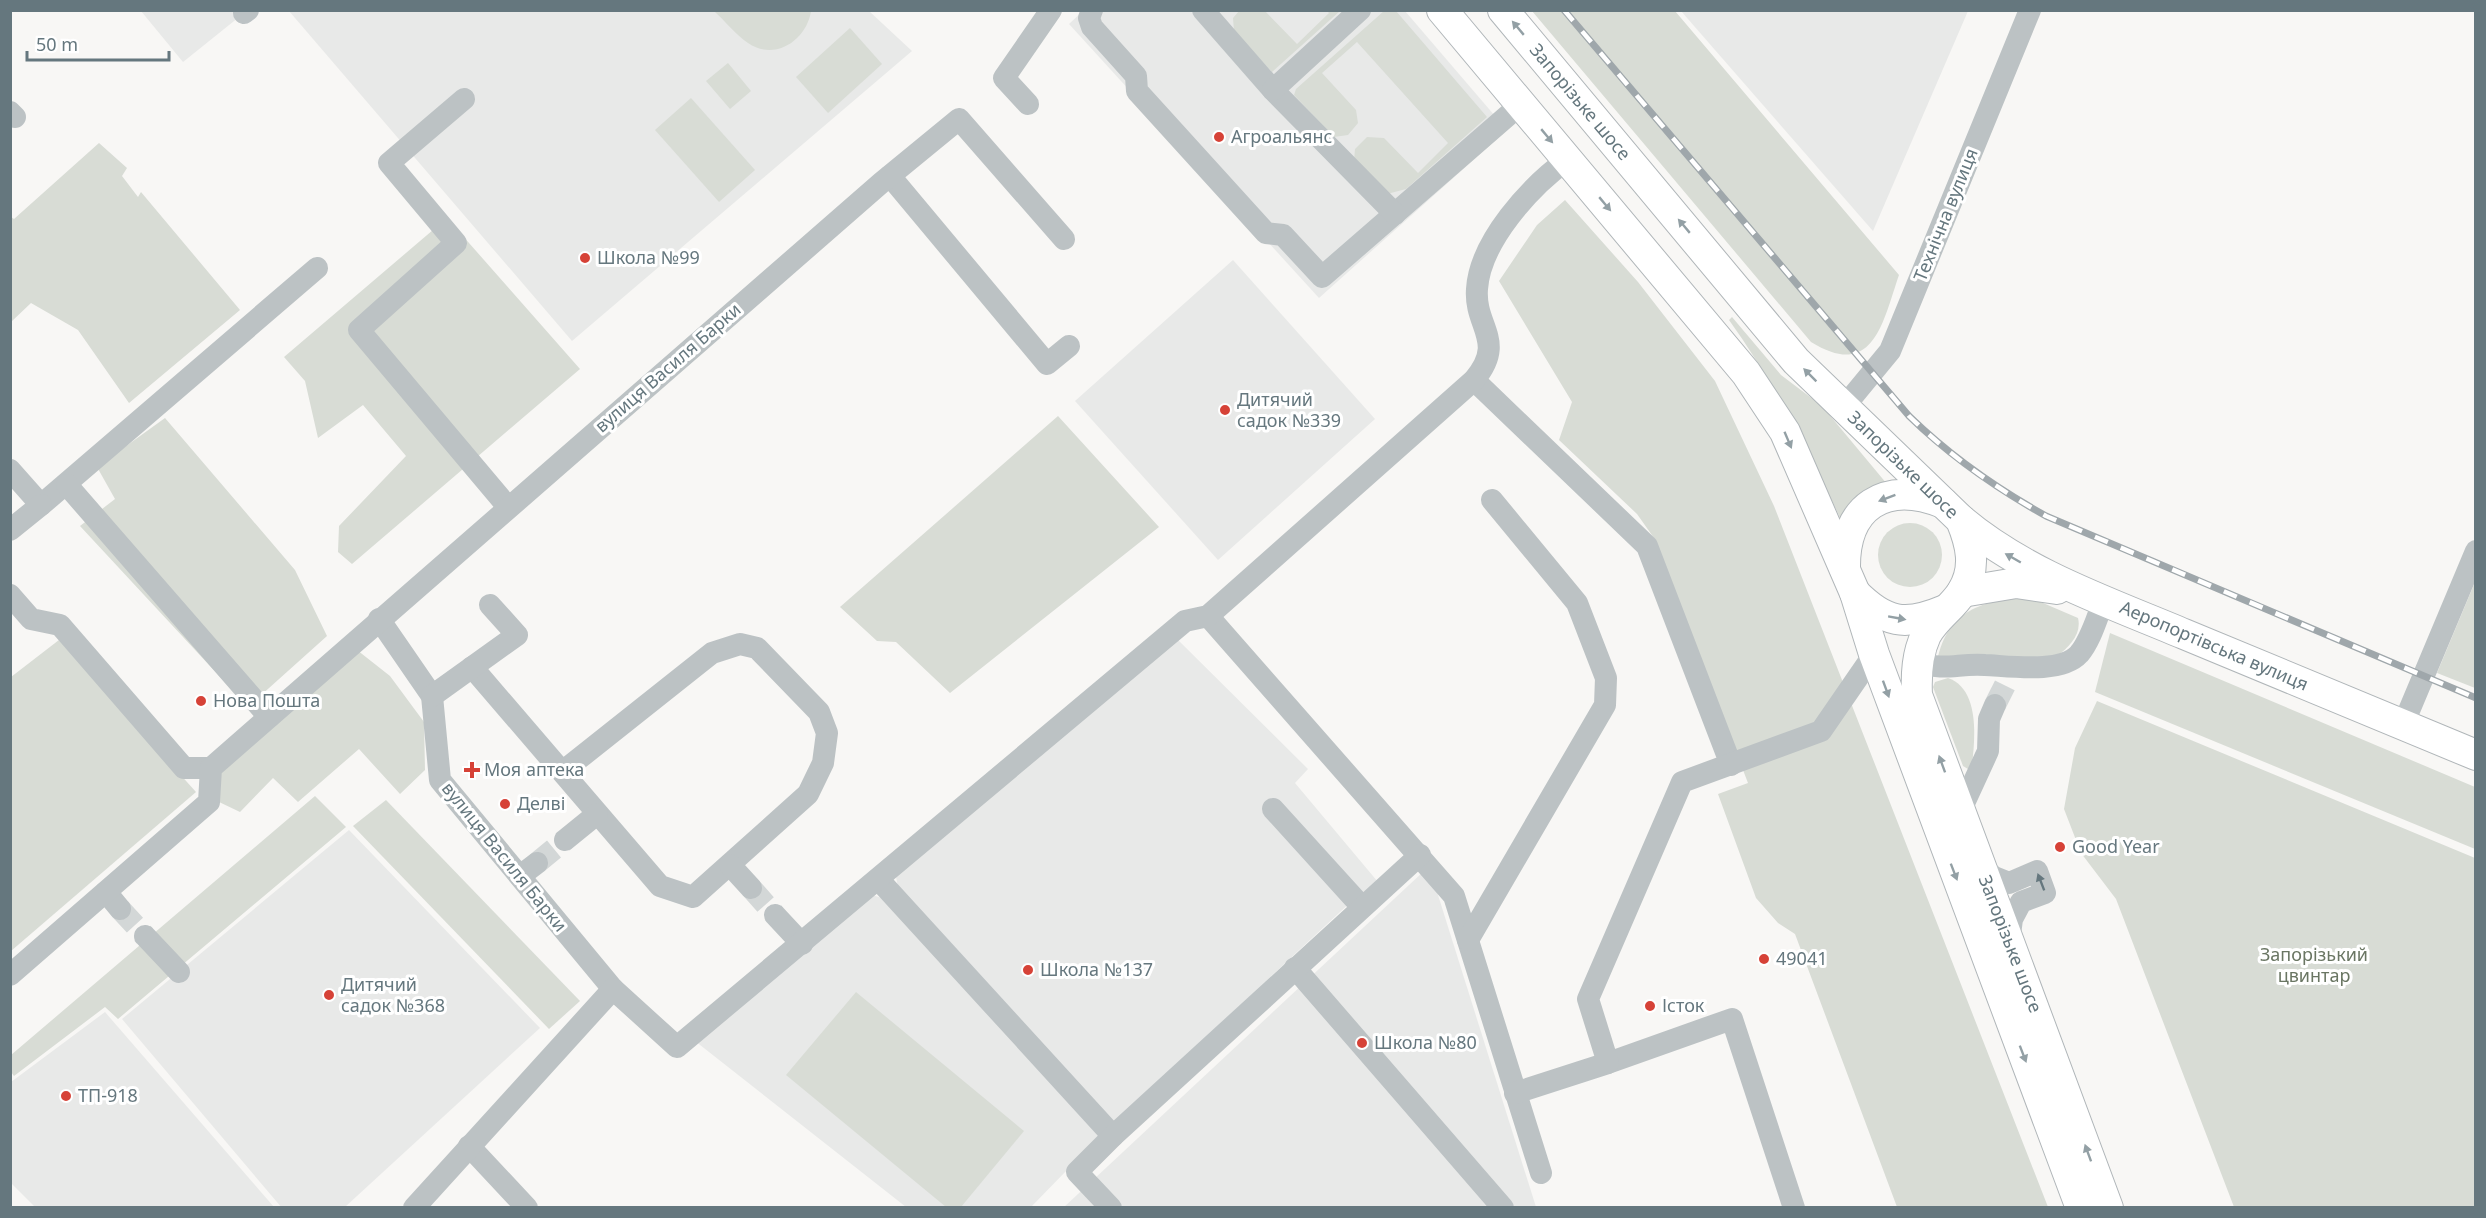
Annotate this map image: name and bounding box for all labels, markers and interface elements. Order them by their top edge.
one-way arrow [1513,21,1525,36]
scale bar [27,24,170,62]
text: 50 m [36,32,78,56]
street label: Запорізьке шосе [1525,38,1637,165]
place label: Агроальянс [1231,124,1332,148]
one-way arrow [1541,128,1554,144]
marker: Агроальянс [1212,130,1226,144]
street label: Технічна вулиця [1907,145,1983,285]
one-way arrow [1598,196,1611,211]
one-way arrow [1677,218,1690,234]
place label: Школа №99 [597,245,700,269]
marker: Школа №99 [578,251,592,265]
street label: вулиця Василя Барки [589,297,745,437]
one-way arrow [1804,368,1818,382]
place label: Дитячий садок №339 [1237,387,1341,432]
marker: Дитячий садок №339 [1218,403,1232,417]
street label: Запорізьке шосе [1843,405,1964,523]
one-way arrow [1783,432,1793,450]
one-way arrow [1878,493,1896,503]
one-way arrow [2005,552,2021,563]
street label: Аеропортівська вулиця [2117,595,2312,696]
one-way arrow [1887,614,1906,623]
one-way arrow [1882,680,1892,698]
place label: Нова Пошта [213,688,320,712]
marker: Нова Пошта [194,694,208,708]
one-way arrow [1937,754,1947,772]
place label: Моя аптека [484,757,584,781]
marker: Моя аптека [465,763,479,777]
street label: вулиця Василя Барки [437,776,573,936]
place label: Делві [517,791,565,815]
marker: Делві [498,797,512,811]
place label: Good Year [2072,834,2160,858]
marker: Good Year [2053,840,2067,854]
one-way arrow [1950,863,1960,881]
street label: Запорізьке шосе [1974,871,2048,1016]
one-way arrow [2036,873,2046,891]
park label: Запорізький цвинтар [2260,942,2368,987]
place label: 49041 [1776,946,1827,970]
marker: 49041 [1757,952,1771,966]
place label: Школа №137 [1040,957,1153,981]
marker: Школа №137 [1021,963,1035,977]
place label: Дитячий садок №368 [341,972,445,1017]
marker: Дитячий садок №368 [322,988,336,1002]
place label: Істок [1662,993,1705,1017]
marker: Істок [1643,999,1657,1013]
place label: Школа №80 [1374,1030,1477,1054]
marker: Школа №80 [1355,1036,1369,1050]
one-way arrow [2019,1045,2028,1063]
place label: ТП-918 [78,1083,138,1107]
marker: ТП-918 [59,1089,73,1103]
one-way arrow [2082,1144,2092,1162]

